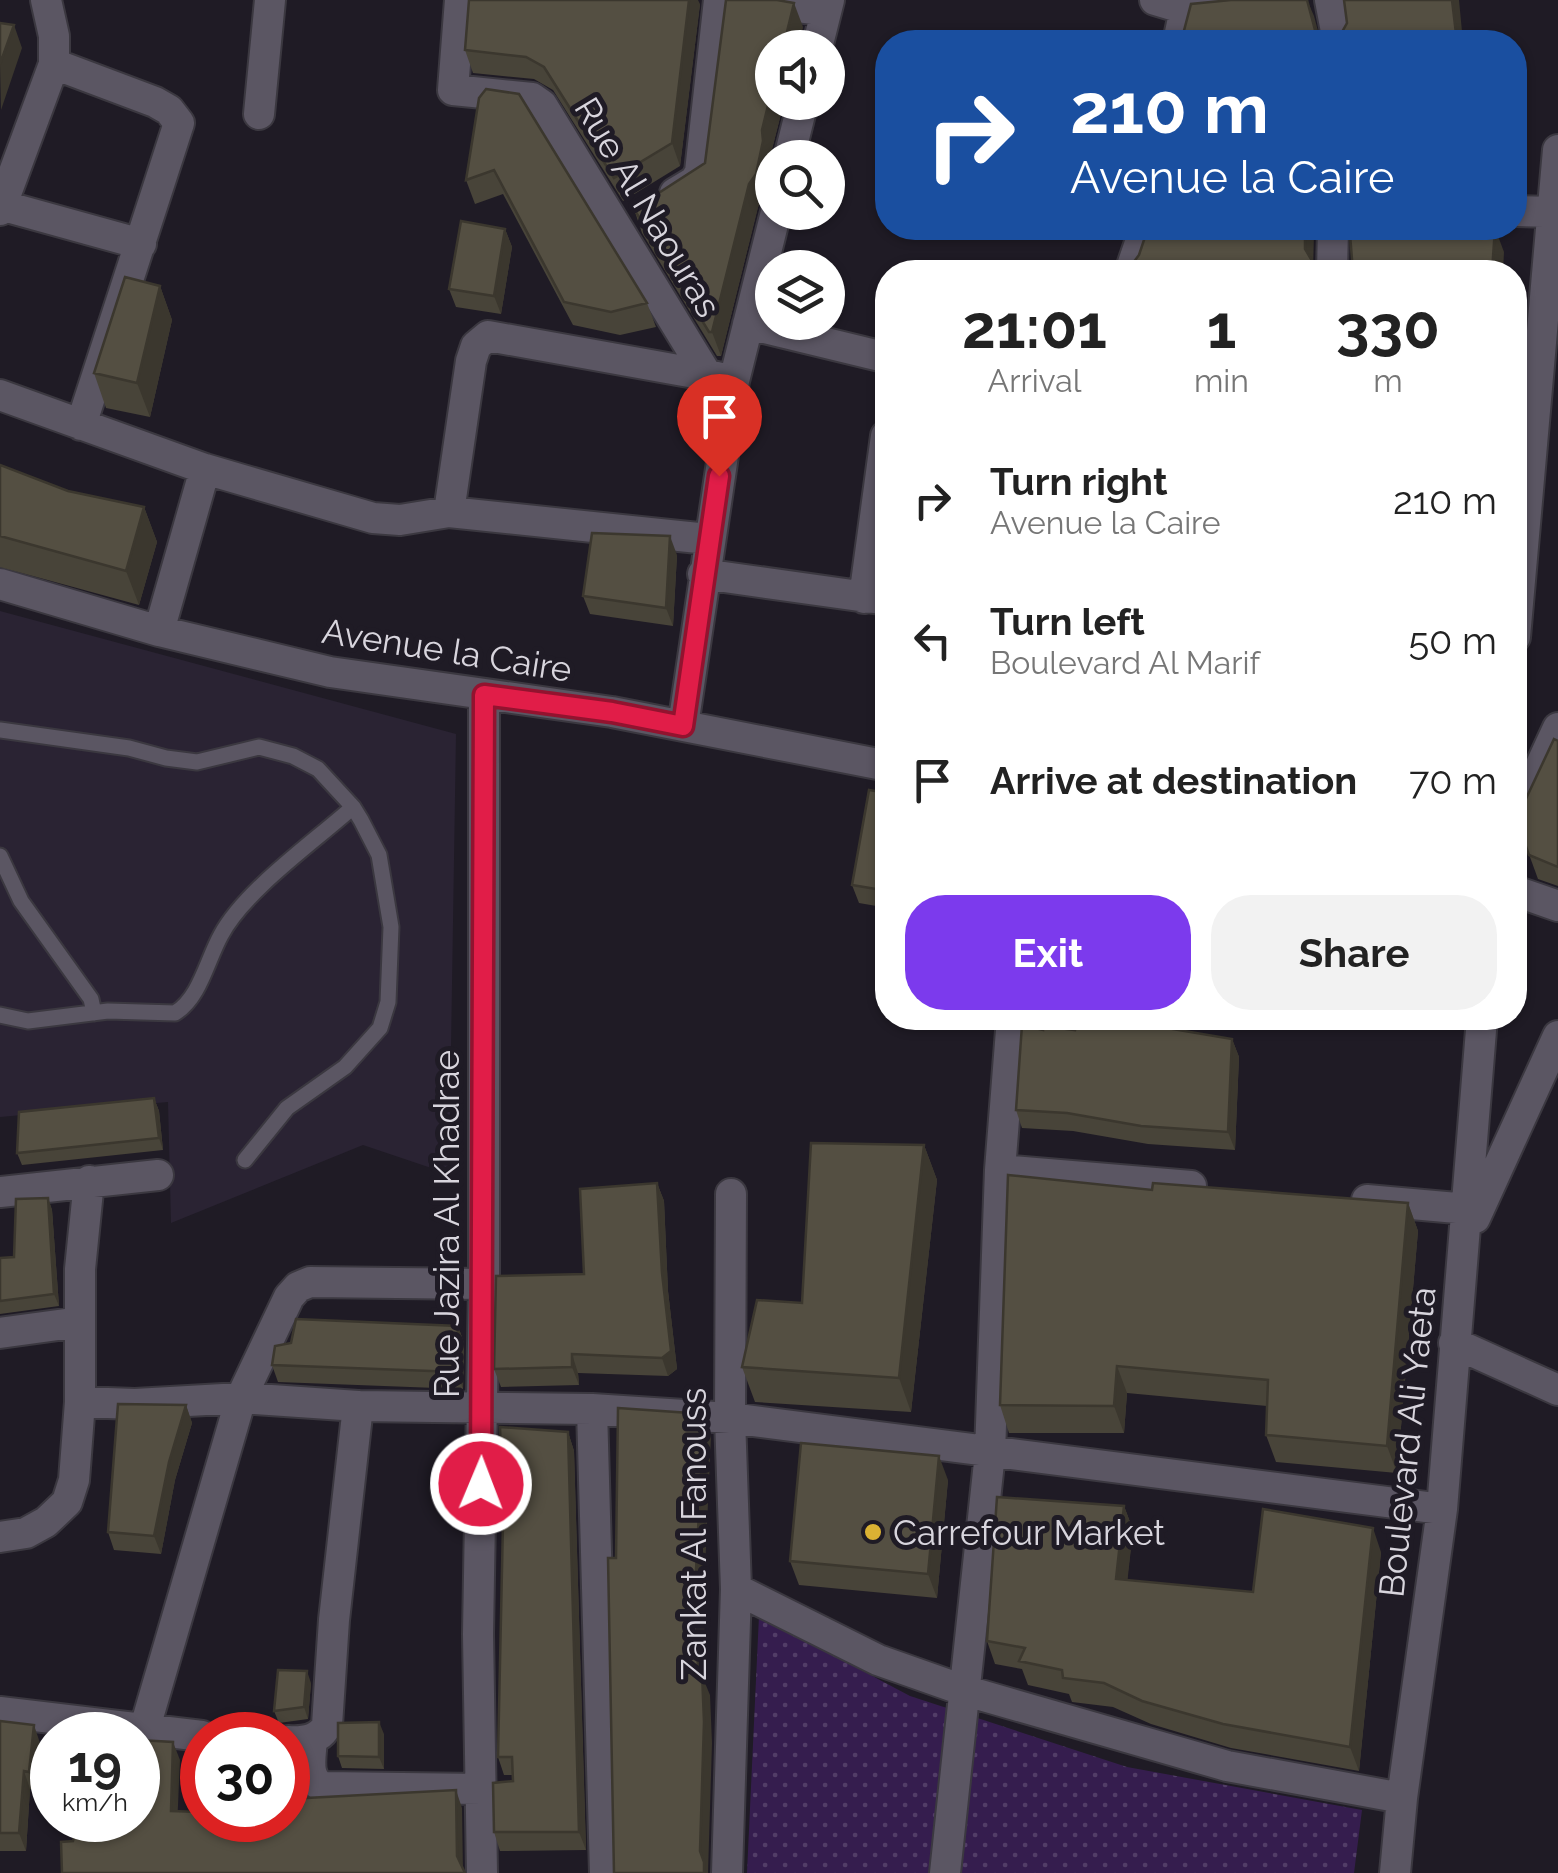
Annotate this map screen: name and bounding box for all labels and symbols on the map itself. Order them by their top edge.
street label: Rue Al Naouras [566,90,730,324]
pin [677,374,762,477]
street label: Avenue la Caire [319,610,575,690]
street label: Rue Jazira Al Khadrae [426,1050,467,1398]
street label: Boulevard Ali Yaeta [1370,1285,1444,1599]
street label: Zankat Al Fanouss [673,1388,714,1680]
position arrow [429,1432,533,1536]
place label: Carrefour Market [893,1512,1165,1553]
marker: Carrefour Market [862,1521,884,1543]
speed limit sign: 30 [180,1712,310,1842]

